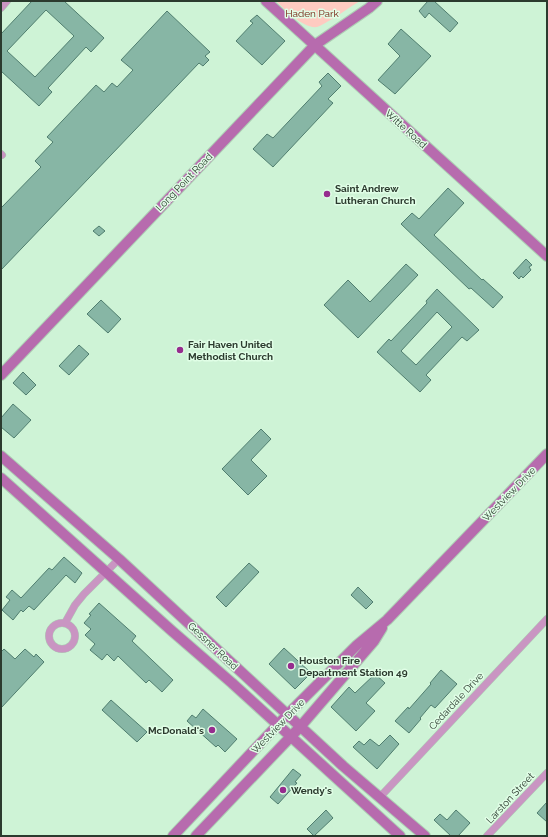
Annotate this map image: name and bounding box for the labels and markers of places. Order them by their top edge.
place label: Saint Andrew Lutheran Church [335,183,415,206]
marker: Saint Andrew Lutheran Church [322,189,332,199]
place label: Fair Haven United Methodist Church [188,339,273,362]
marker: Fair Haven United Methodist Church [175,345,185,355]
place label: Houston Fire Department Station 49 [299,655,408,678]
marker: Houston Fire Department Station 49 [286,661,296,671]
place label: McDonald's [148,725,204,736]
marker: McDonald's [207,725,217,735]
marker: Wendy's [278,785,288,795]
place label: Wendy's [291,785,332,796]

